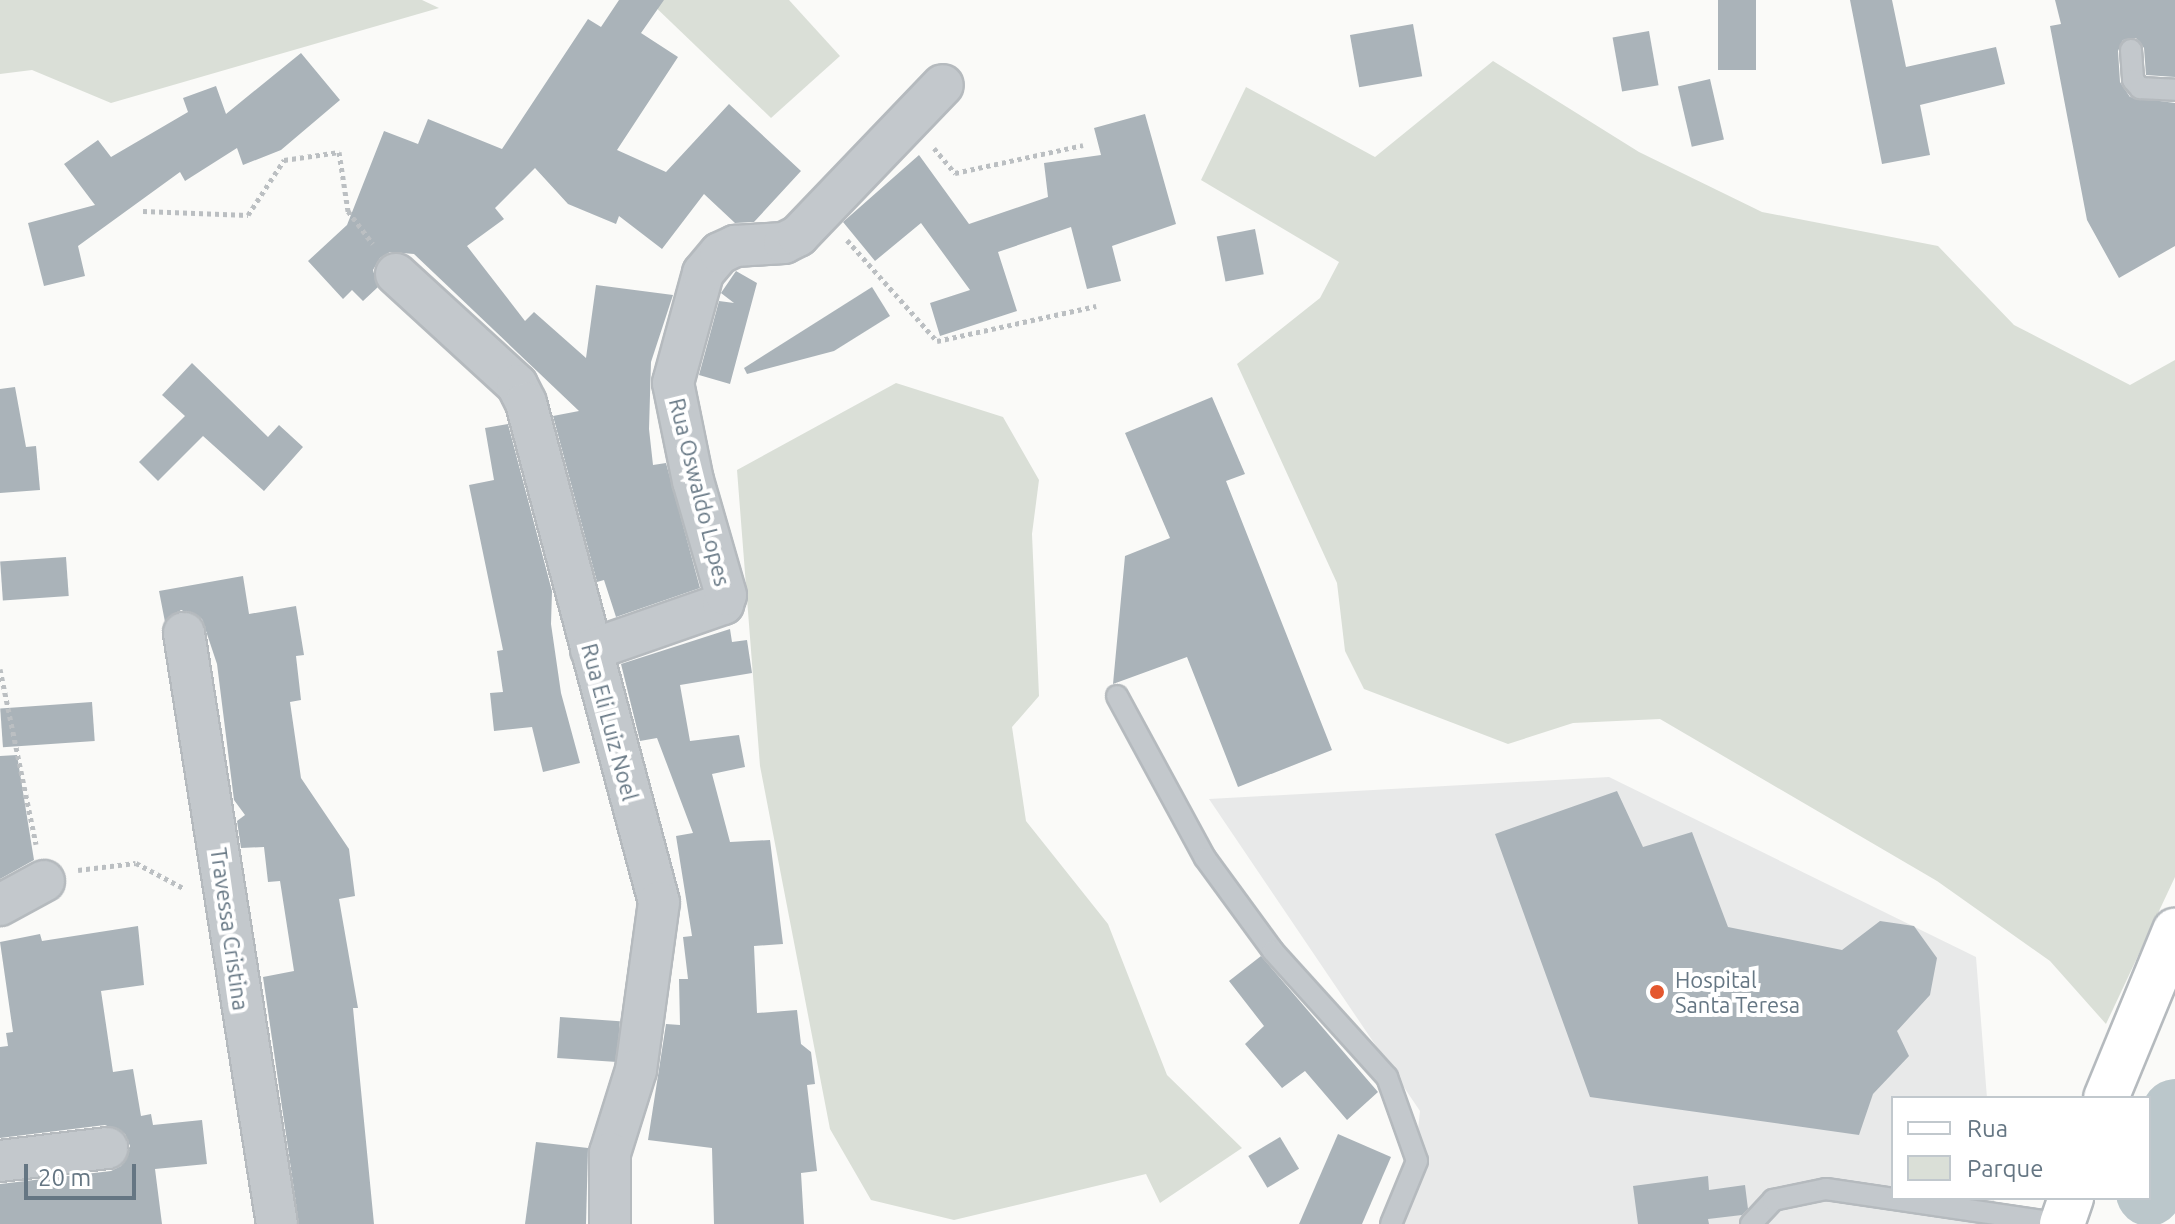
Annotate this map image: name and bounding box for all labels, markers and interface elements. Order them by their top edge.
street label: Rua Oswaldo Lopes [664,395,736,589]
street label: Rua Eli Luiz Noel [576,640,644,804]
street label: Travessa Cristina [206,846,254,1012]
place label: Hospital Santa Teresa [1675,966,1800,1018]
marker: Hospital Santa Teresa [1646,981,1668,1003]
legend [1891,1096,2151,1200]
text: Rua [1967,1115,2008,1142]
scale bar [28,1148,140,1198]
text: Parque [1967,1155,2044,1182]
text: 20 m [38,1164,91,1191]

